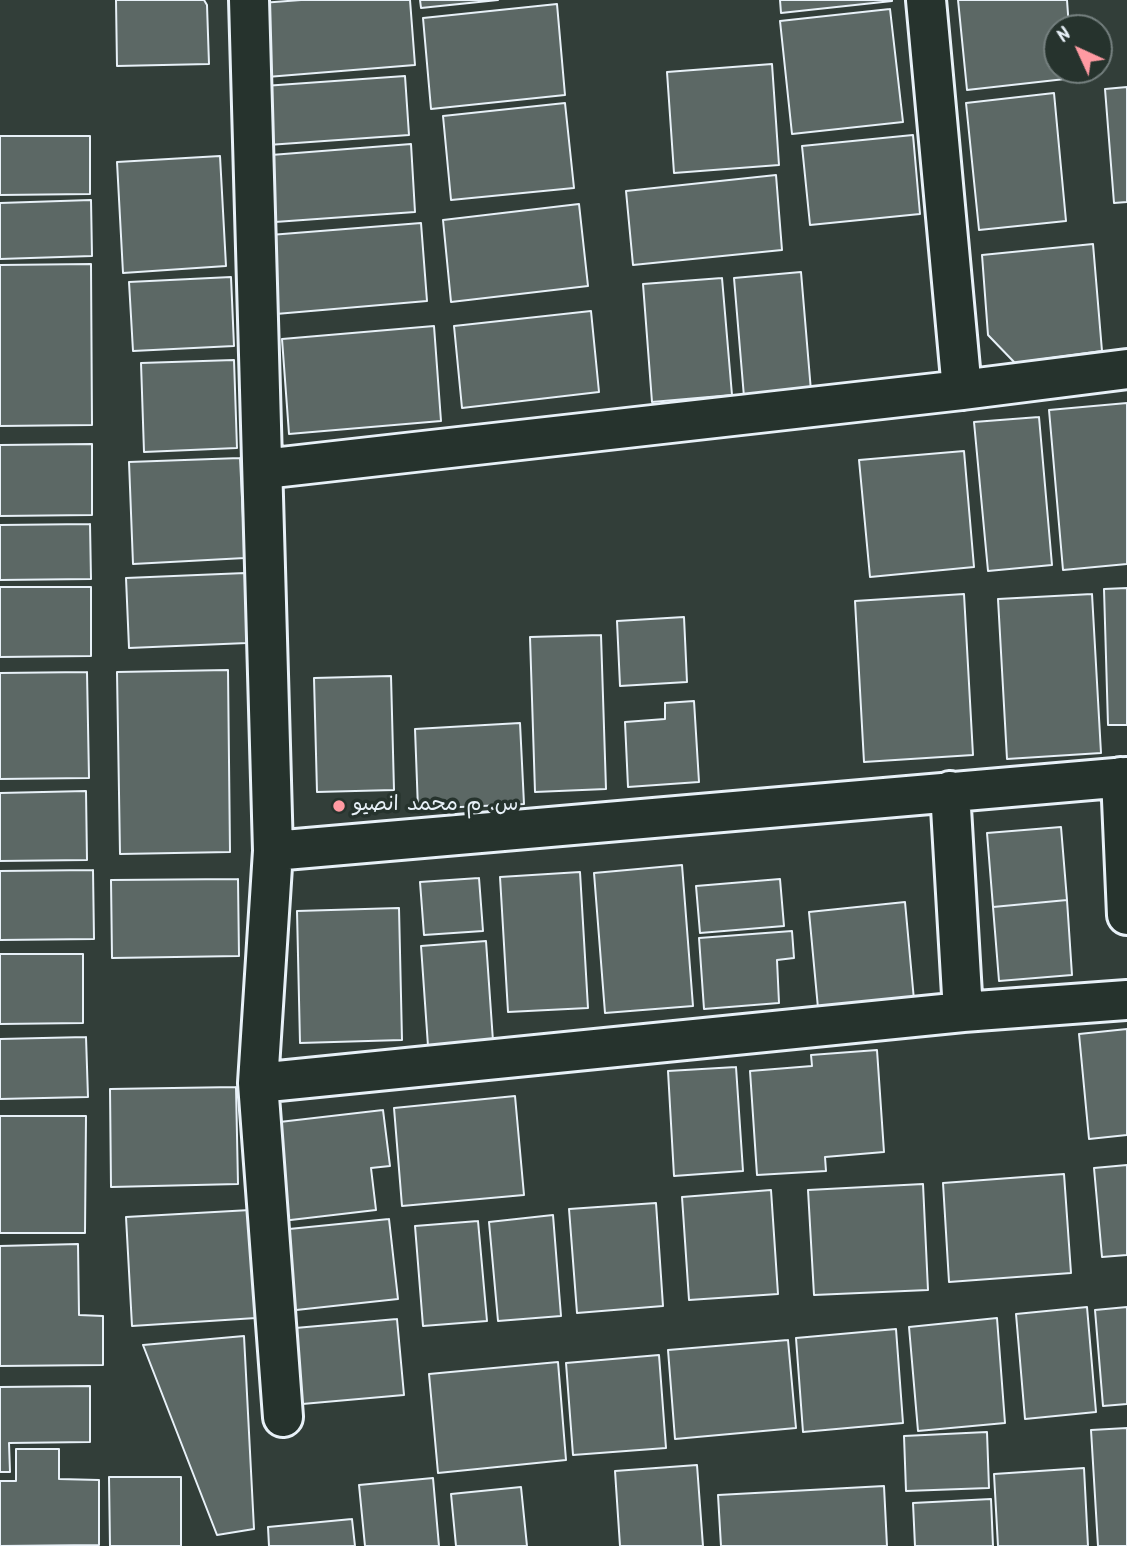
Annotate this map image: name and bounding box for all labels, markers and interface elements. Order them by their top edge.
north arrow [1043,14,1113,84]
text: N [1050,21,1079,50]
place label: س. م محمد انصيو [353,793,518,819]
marker: س. م محمد انصيو [331,798,347,814]

